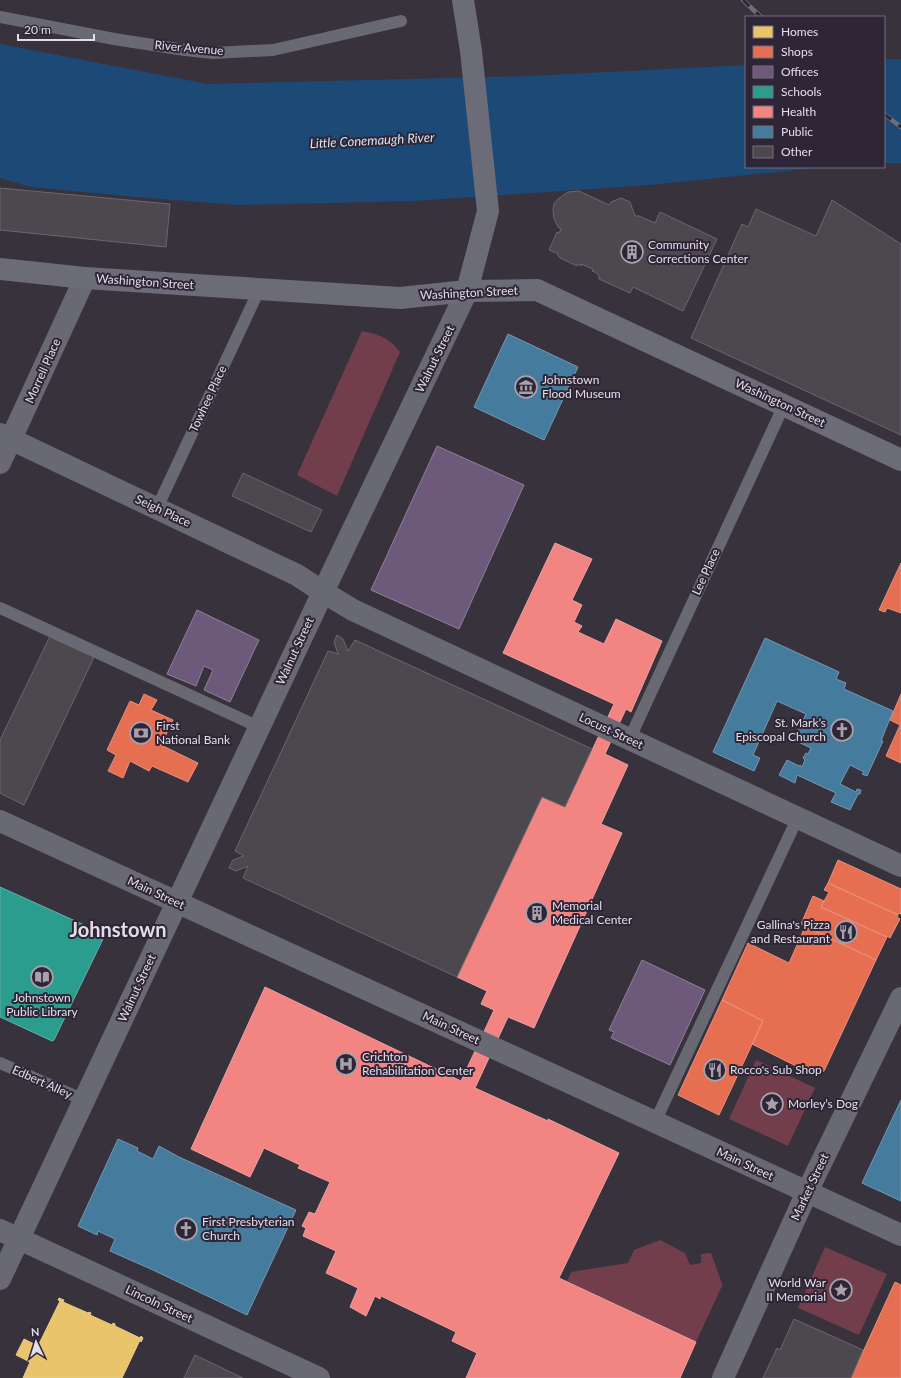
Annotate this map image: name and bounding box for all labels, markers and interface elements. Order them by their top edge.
scale bar [18,16,94,42]
legend [745,16,885,168]
text: 20 m [24,22,51,37]
text: Homes [781,24,818,39]
street label: River Avenue [154,37,224,58]
text: Shops [781,44,813,59]
text: Offices [781,64,818,79]
text: Schools [781,84,822,99]
text: Health [781,104,816,119]
text: Public [781,124,813,139]
water label: Little Conemaugh River [309,129,435,151]
text: Other [781,144,813,159]
place label: Community Corrections Center [648,237,749,266]
building icon: Community Corrections Center [619,239,645,265]
street label: Washington Street [96,271,195,292]
street label: Washington Street [420,282,519,303]
street label: Walnut Street [412,322,458,395]
street label: Morrell Place [22,336,63,405]
street label: Towhee Place [186,363,230,435]
place label: Johnstown Flood Museum [542,372,621,401]
museum icon: Johnstown Flood Museum [513,374,539,400]
street label: Washington Street [733,375,828,430]
street label: Seigh Place [133,491,193,530]
street label: Lee Place [688,546,723,597]
street label: Walnut Street [272,614,317,687]
street label: Locust Street [577,709,646,752]
place label: St. Mark’s Episcopal Church [735,715,826,744]
church icon: St. Mark’s Episcopal Church [829,717,855,743]
place label: First National Bank [156,718,231,747]
bank icon: First National Bank [128,720,154,746]
street label: Main Street [125,873,188,913]
place label: Memorial Medical Center [552,898,633,927]
building icon: Memorial Medical Center [524,900,550,926]
district label: Johnstown [69,917,167,941]
place label: Gallina's Pizza and Restaurant [751,917,831,946]
restaurant icon: Gallina's Pizza and Restaurant [833,919,859,945]
street label: Walnut Street [114,951,159,1024]
library icon: Johnstown Public Library [29,964,55,990]
place label: Johnstown Public Library [6,990,79,1019]
street label: Main Street [420,1008,483,1048]
place label: Crichton Rehabilitation Center [362,1049,474,1078]
hospital icon: Crichton Rehabilitation Center [333,1051,359,1077]
restaurant icon: Rocco's Sub Shop [702,1057,728,1083]
street label: Edbert Alley [10,1062,75,1102]
place label: Rocco's Sub Shop [730,1062,822,1077]
place icon: Morley’s Dog [759,1091,785,1117]
place label: Morley’s Dog [788,1096,858,1111]
street label: Main Street [714,1144,777,1184]
street label: Market Street [787,1150,832,1223]
place label: First Presbyterian Church [202,1214,295,1243]
church icon: First Presbyterian Church [173,1216,199,1242]
place label: World War II Memorial [766,1275,827,1304]
place icon: World War II Memorial [828,1277,854,1303]
street label: Lincoln Street [123,1281,196,1326]
north arrow [16,1322,56,1362]
text: N [31,1325,40,1338]

